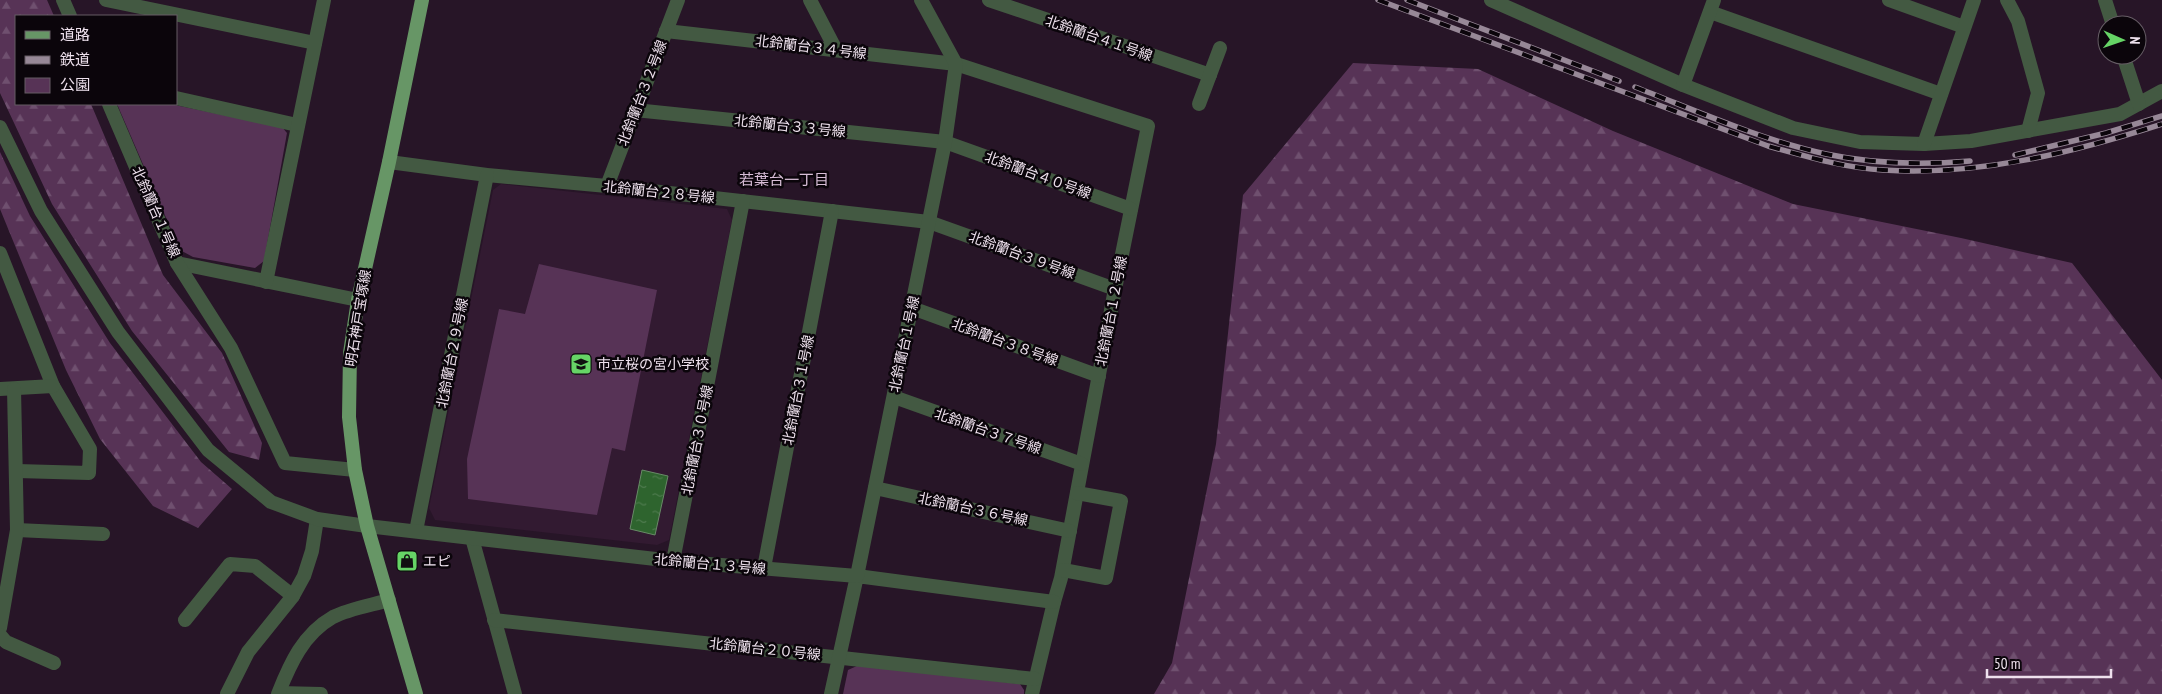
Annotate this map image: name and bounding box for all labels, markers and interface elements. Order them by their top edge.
street label: 北鈴蘭台４１号線 [1043,11,1155,65]
legend [15,15,178,105]
north arrow [2097,15,2147,65]
text: 道路 [60,25,90,44]
street label: 北鈴蘭台３４号線 [754,31,868,63]
text: N [2126,36,2144,45]
street label: 北鈴蘭台３２号線 [614,37,670,149]
text: 鉄道 [60,50,90,69]
text: 公園 [60,75,90,94]
street label: 北鈴蘭台３３号線 [733,111,847,141]
street label: 北鈴蘭台４０号線 [982,147,1094,203]
street label: 北鈴蘭台１号線 [128,164,184,260]
district label: 若葉台一丁目 [739,170,829,189]
street label: 北鈴蘭台２８号線 [602,177,716,207]
street label: 北鈴蘭台３９号線 [966,227,1078,283]
street label: 北鈴蘭台１２号線 [1091,254,1131,368]
street label: 明石神戸宝塚線 [341,268,375,368]
street label: 北鈴蘭台１号線 [885,294,923,394]
street label: 北鈴蘭台２９号線 [432,296,472,410]
street label: 北鈴蘭台３８号線 [949,314,1061,370]
street label: 北鈴蘭台３１号線 [778,333,818,447]
school or university icon: 市立桜の宮小学校 [569,352,593,376]
place label: 市立桜の宮小学校 [597,355,709,373]
street label: 北鈴蘭台３０号線 [677,383,717,497]
street label: 北鈴蘭台３７号線 [932,404,1044,458]
street label: 北鈴蘭台３６号線 [916,489,1030,529]
shop icon: エピ [395,549,419,573]
street label: 北鈴蘭台１３号線 [653,550,767,578]
place label: エピ [423,552,451,570]
street label: 北鈴蘭台２０号線 [708,634,822,664]
scale bar [1987,646,2111,678]
text: 50 m [1994,654,2020,673]

